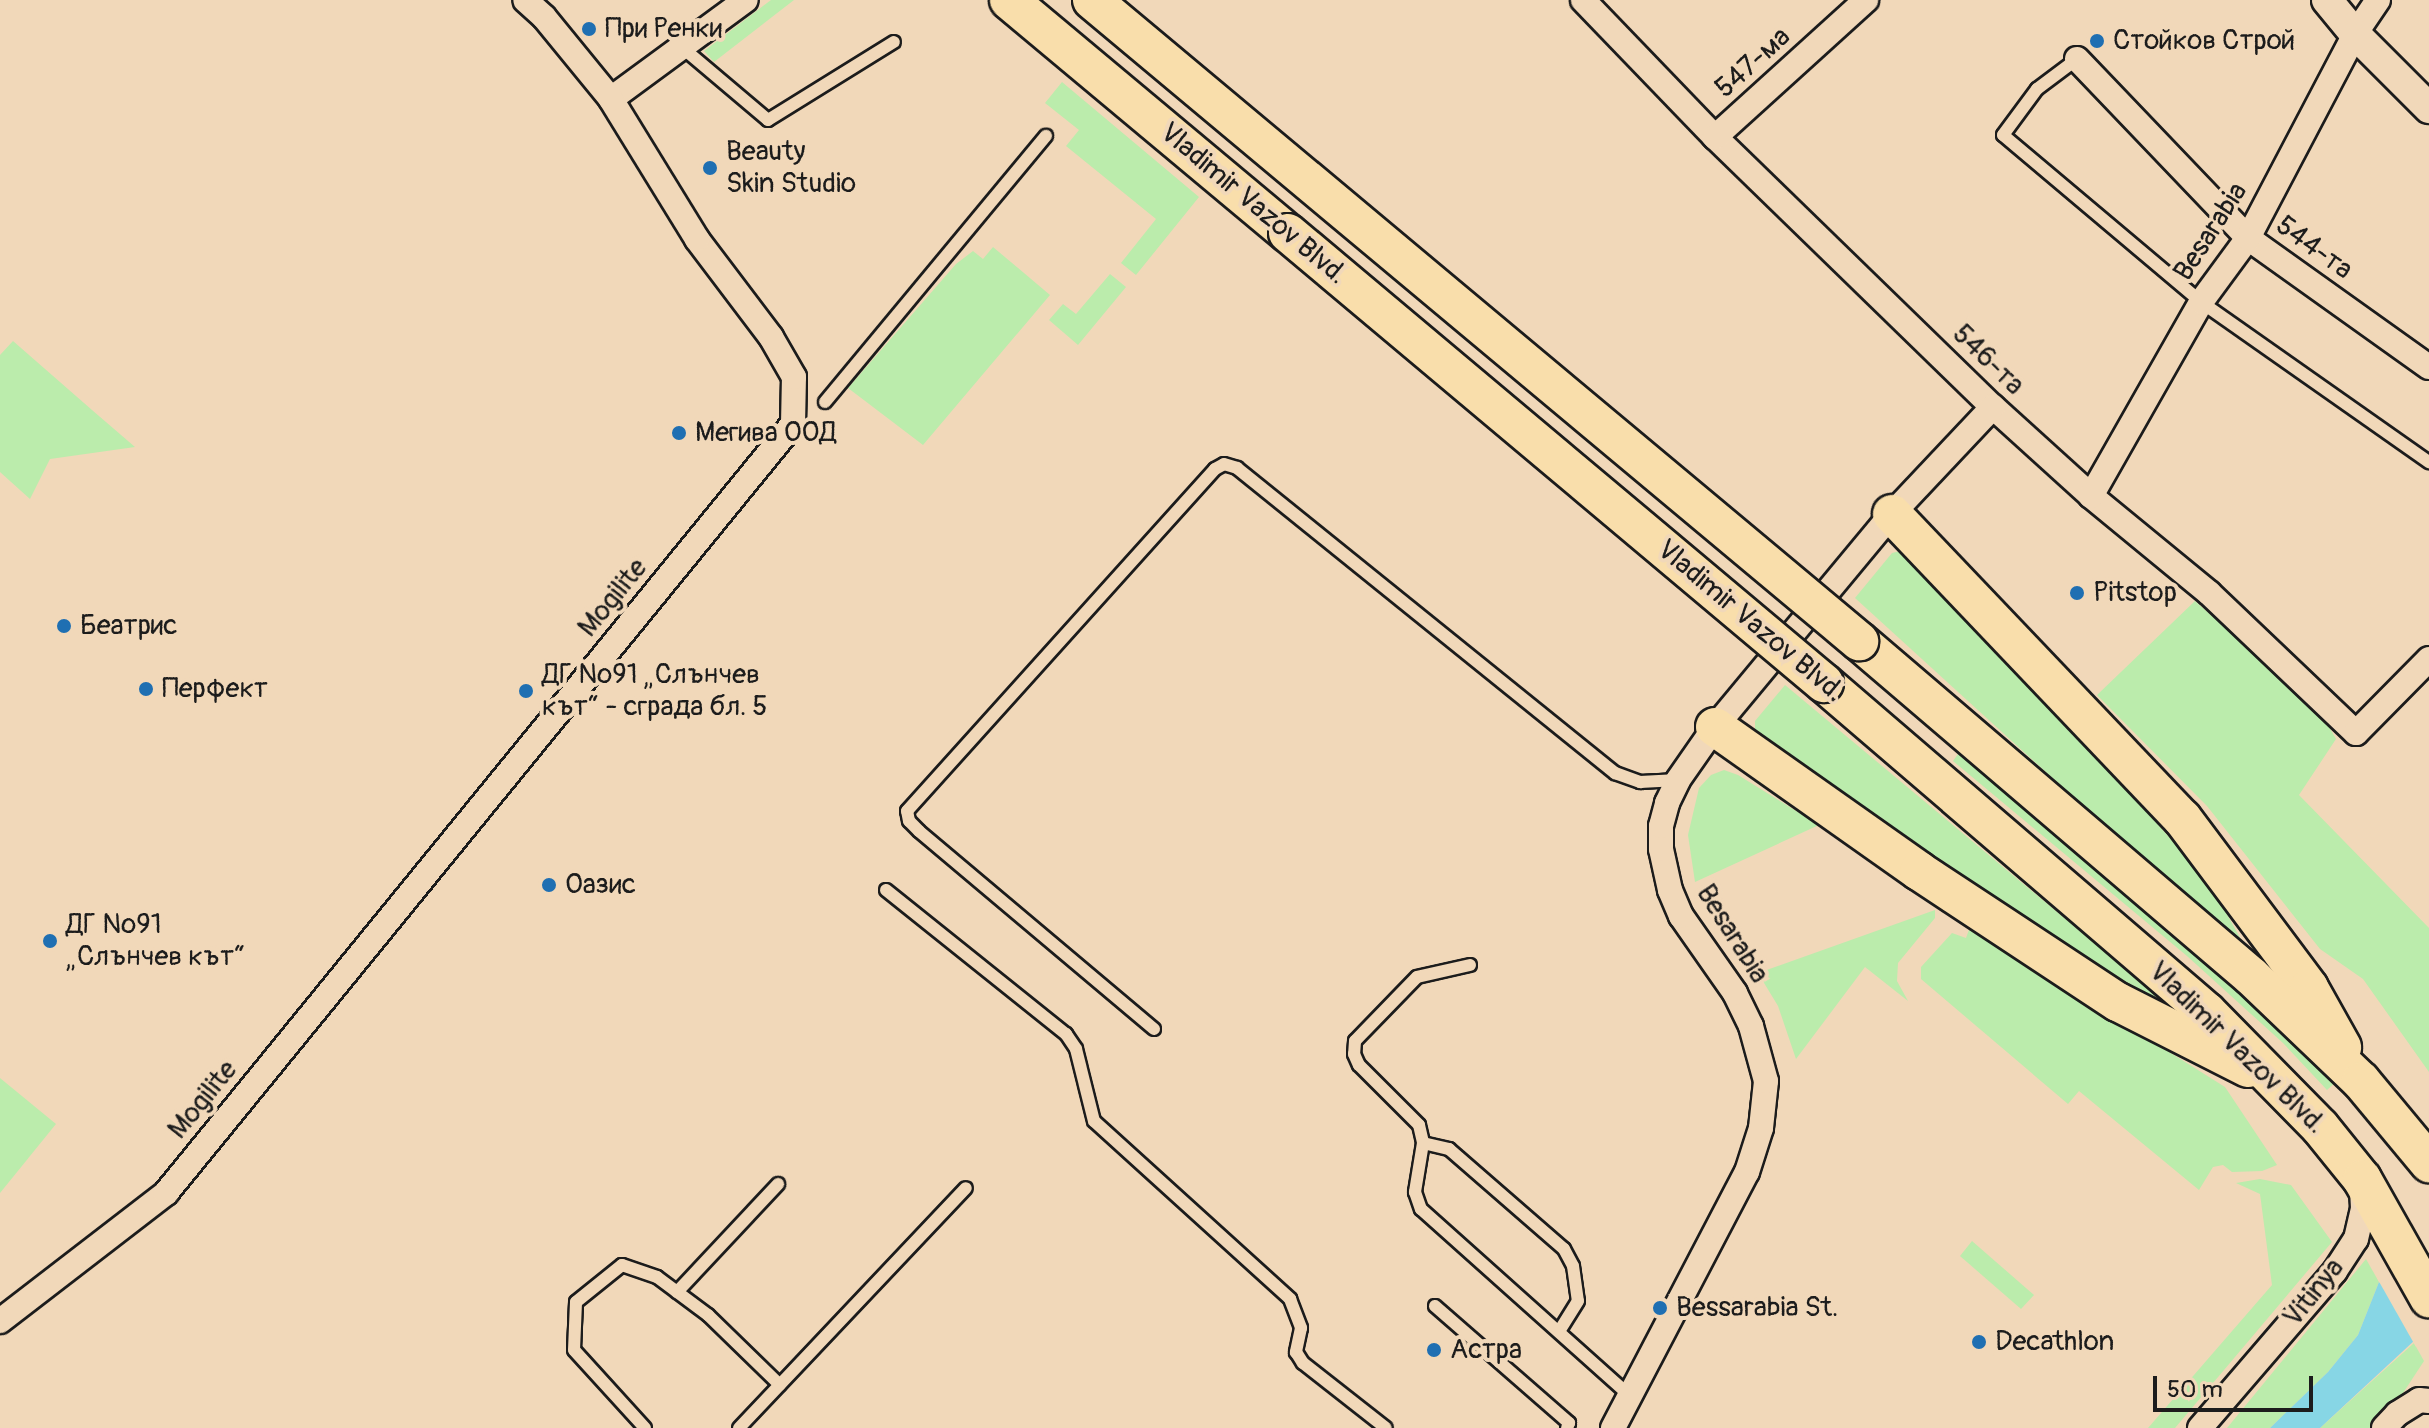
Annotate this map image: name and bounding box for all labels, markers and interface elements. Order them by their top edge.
place label: При Ренки [605,12,722,46]
marker: При Ренки [580,20,598,38]
street label: 547-ма [1708,21,1798,105]
place label: Стойков Строй [2113,24,2295,58]
marker: Стойков Строй [2088,32,2106,50]
street label: Vladimir Vazov Blvd. [1153,116,1353,292]
place label: Beauty Skin Studio [726,135,856,201]
marker: Beauty Skin Studio [701,159,719,177]
street label: Besarabia [2167,177,2255,287]
street label: 544-та [2269,209,2359,287]
street label: 546-та [1945,318,2031,402]
place label: Мегива ООД [695,416,836,450]
marker: Мегива ООД [670,424,688,442]
street label: Vladimir Vazov Blvd. [1650,533,1850,709]
street label: Mogilite [571,552,655,644]
place label: Pitstop [2093,576,2177,610]
marker: Pitstop [2068,584,2086,602]
place label: Беатрис [80,609,178,643]
marker: Беатрис [55,617,73,635]
place label: ДГ №91 „Слънчев кът“ - сграда бл. 5 [542,658,768,724]
place label: Перфект [162,672,268,706]
marker: Перфект [137,680,155,698]
marker: ДГ №91 „Слънчев кът“ - сграда бл. 5 [517,682,535,700]
place label: Оазис [565,868,636,902]
marker: Оазис [540,876,558,894]
street label: Besarabia [1689,878,1775,990]
place label: ДГ №91 „Слънчев кът“ [66,908,246,974]
marker: ДГ №91 „Слънчев кът“ [41,932,59,950]
street label: Vladimir Vazov Blvd. [2141,955,2333,1141]
street label: Mogilite [161,1054,245,1146]
street label: Vitinya [2276,1252,2352,1334]
place label: Bessarabia St. [1676,1291,1838,1325]
marker: Bessarabia St. [1651,1299,1669,1317]
place label: Decathlon [1995,1325,2114,1359]
place label: Астра [1450,1333,1522,1367]
marker: Decathlon [1970,1333,1988,1351]
marker: Астра [1425,1341,1443,1359]
scale bar [2157,1360,2317,1410]
text: 50 m [2167,1375,2223,1404]

